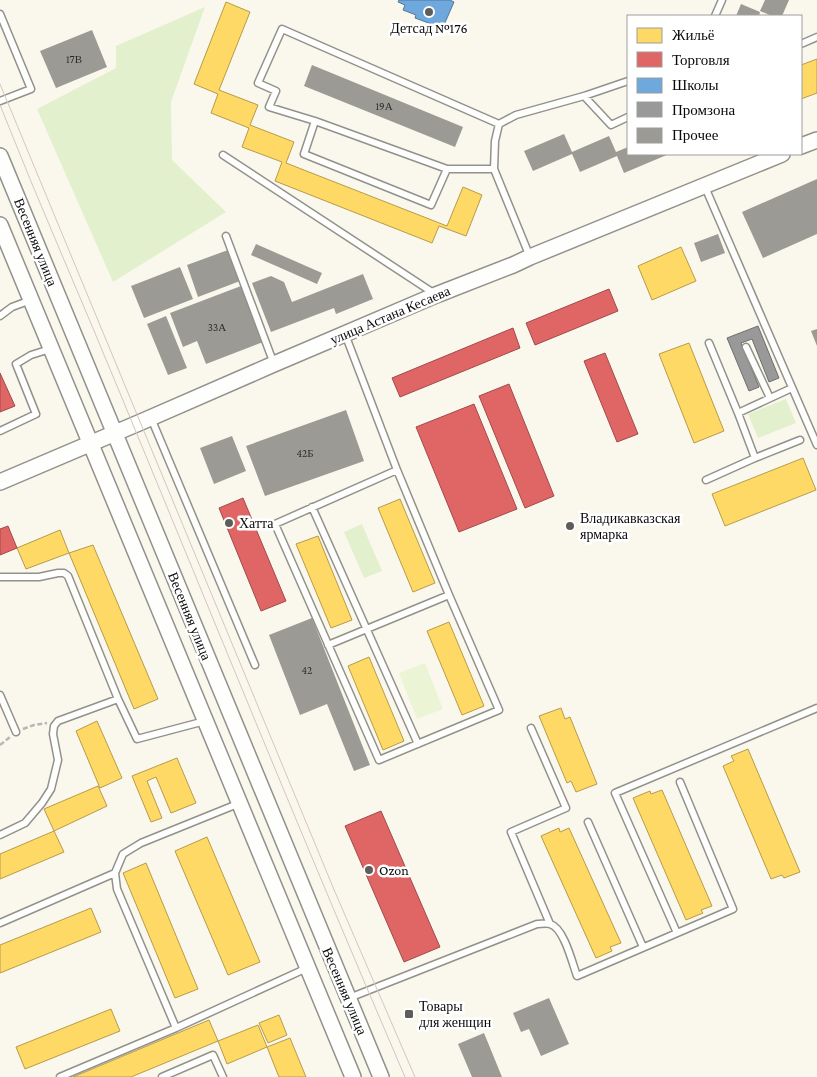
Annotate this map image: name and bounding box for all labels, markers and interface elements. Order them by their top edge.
marker: Детсад №176 [423,6,435,18]
legend [627,15,802,155]
place label: Детсад №176 [390,20,468,36]
text: Жильё [672,27,715,43]
text: Торговля [672,52,730,68]
house number: 17В [66,53,82,65]
text: Школы [672,77,719,93]
house number: 19А [375,100,393,112]
text: Промзона [672,102,735,118]
text: Прочее [672,127,719,143]
street label: Весенняя улица [11,196,61,289]
street label: улица Астана Кесаева [328,282,453,348]
house number: 33А [208,321,226,333]
house number: 42Б [296,447,314,459]
place label: Владикавказская ярмарка [580,510,681,542]
place label: Хатта [239,515,274,531]
marker: Хатта [223,517,235,529]
marker: Владикавказская ярмарка [564,520,576,532]
street label: Весенняя улица [165,570,215,663]
house number: 42 [302,664,312,676]
place label: Ozon [379,862,409,878]
marker: Ozon [363,864,375,876]
street label: Весенняя улица [319,945,371,1038]
place label: Товары для женщин [419,998,492,1030]
marker: Товары для женщин [403,1008,415,1020]

